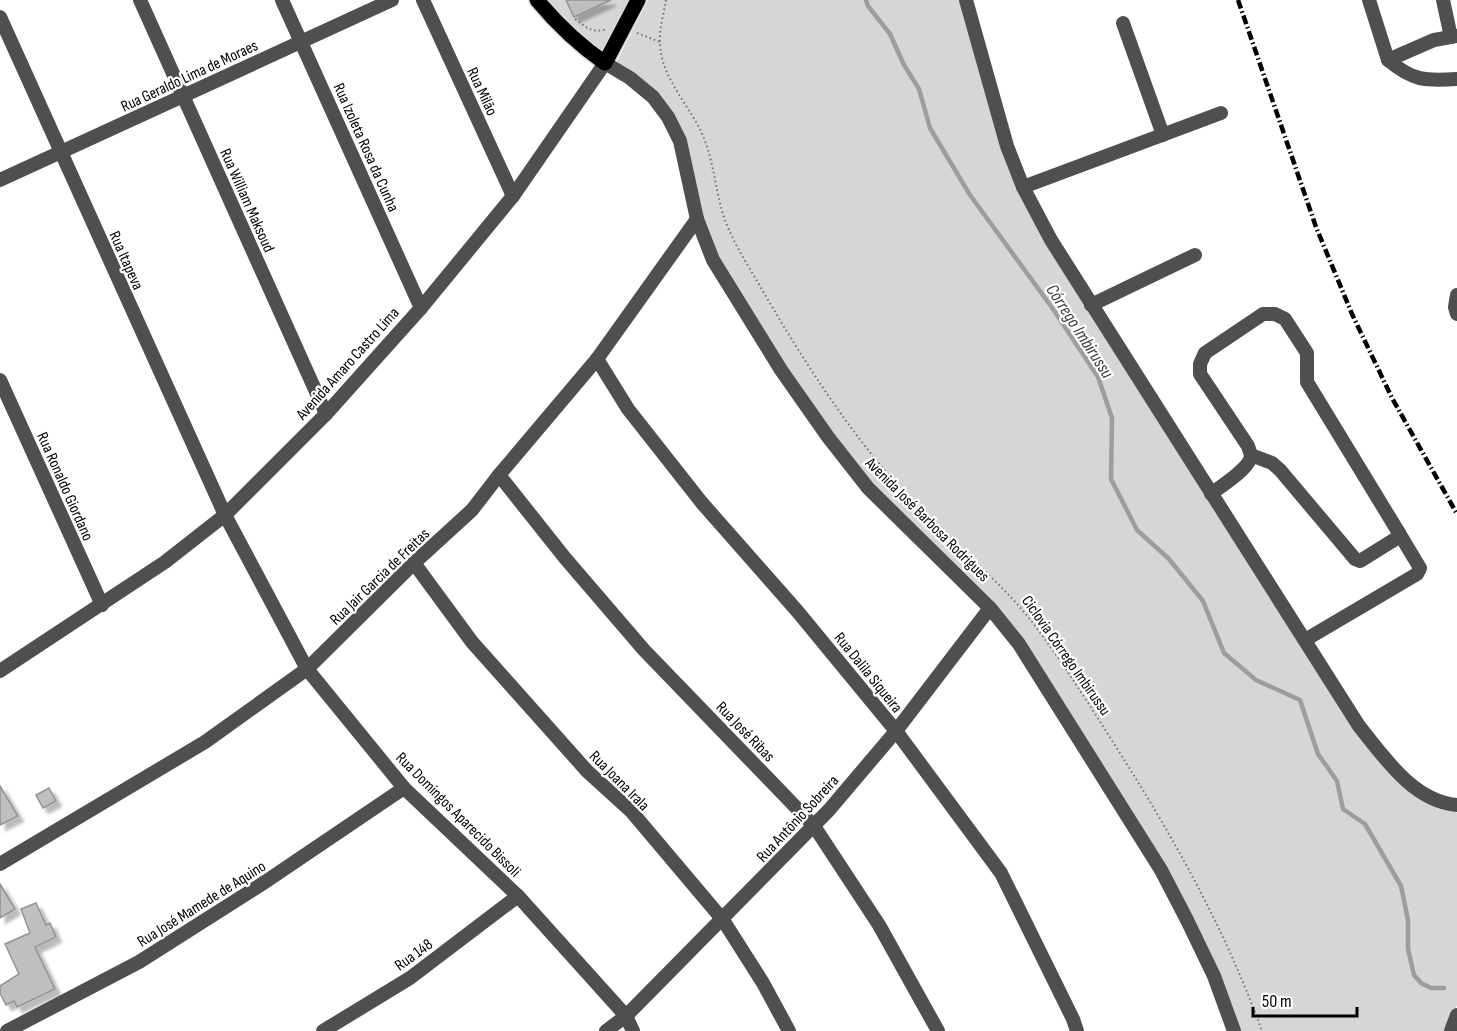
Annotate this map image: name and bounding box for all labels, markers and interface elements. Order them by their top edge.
street label: Rua Geraldo Lima de Moraes [118,36,261,116]
street label: Rua Milão [462,64,501,119]
street label: Rua Izoleta Rosa da Cunha [329,80,403,215]
street label: Rua William Maksoud [215,146,278,256]
street label: Rua Itapeva [104,228,147,293]
water label: Córrego Imbirussu [1041,280,1118,383]
street label: Avenida Amaro Castro Lima [292,304,404,425]
street label: Rua Ronaldo Giordano [32,429,97,544]
street label: Avenida José Barbosa Rodrigues [860,453,993,586]
street label: Rua Jair Garcia de Freitas [326,525,434,629]
street label: Ciclovia Córrego Imbirussu [1017,592,1114,719]
street label: Rua Dalila Siqueira [830,629,906,717]
street label: Rua José Ribas [712,698,778,766]
street label: Rua Joana Irala [585,747,653,815]
street label: Rua Domingos Aparecido Bissoli [392,749,524,882]
street label: Rua Antônio Sobreira [753,772,843,866]
street label: Rua José Mamede de Aquino [134,857,270,952]
street label: Rua 148 [391,935,437,975]
scale bar [1253,980,1356,1018]
text: 50 m [1262,991,1292,1012]

